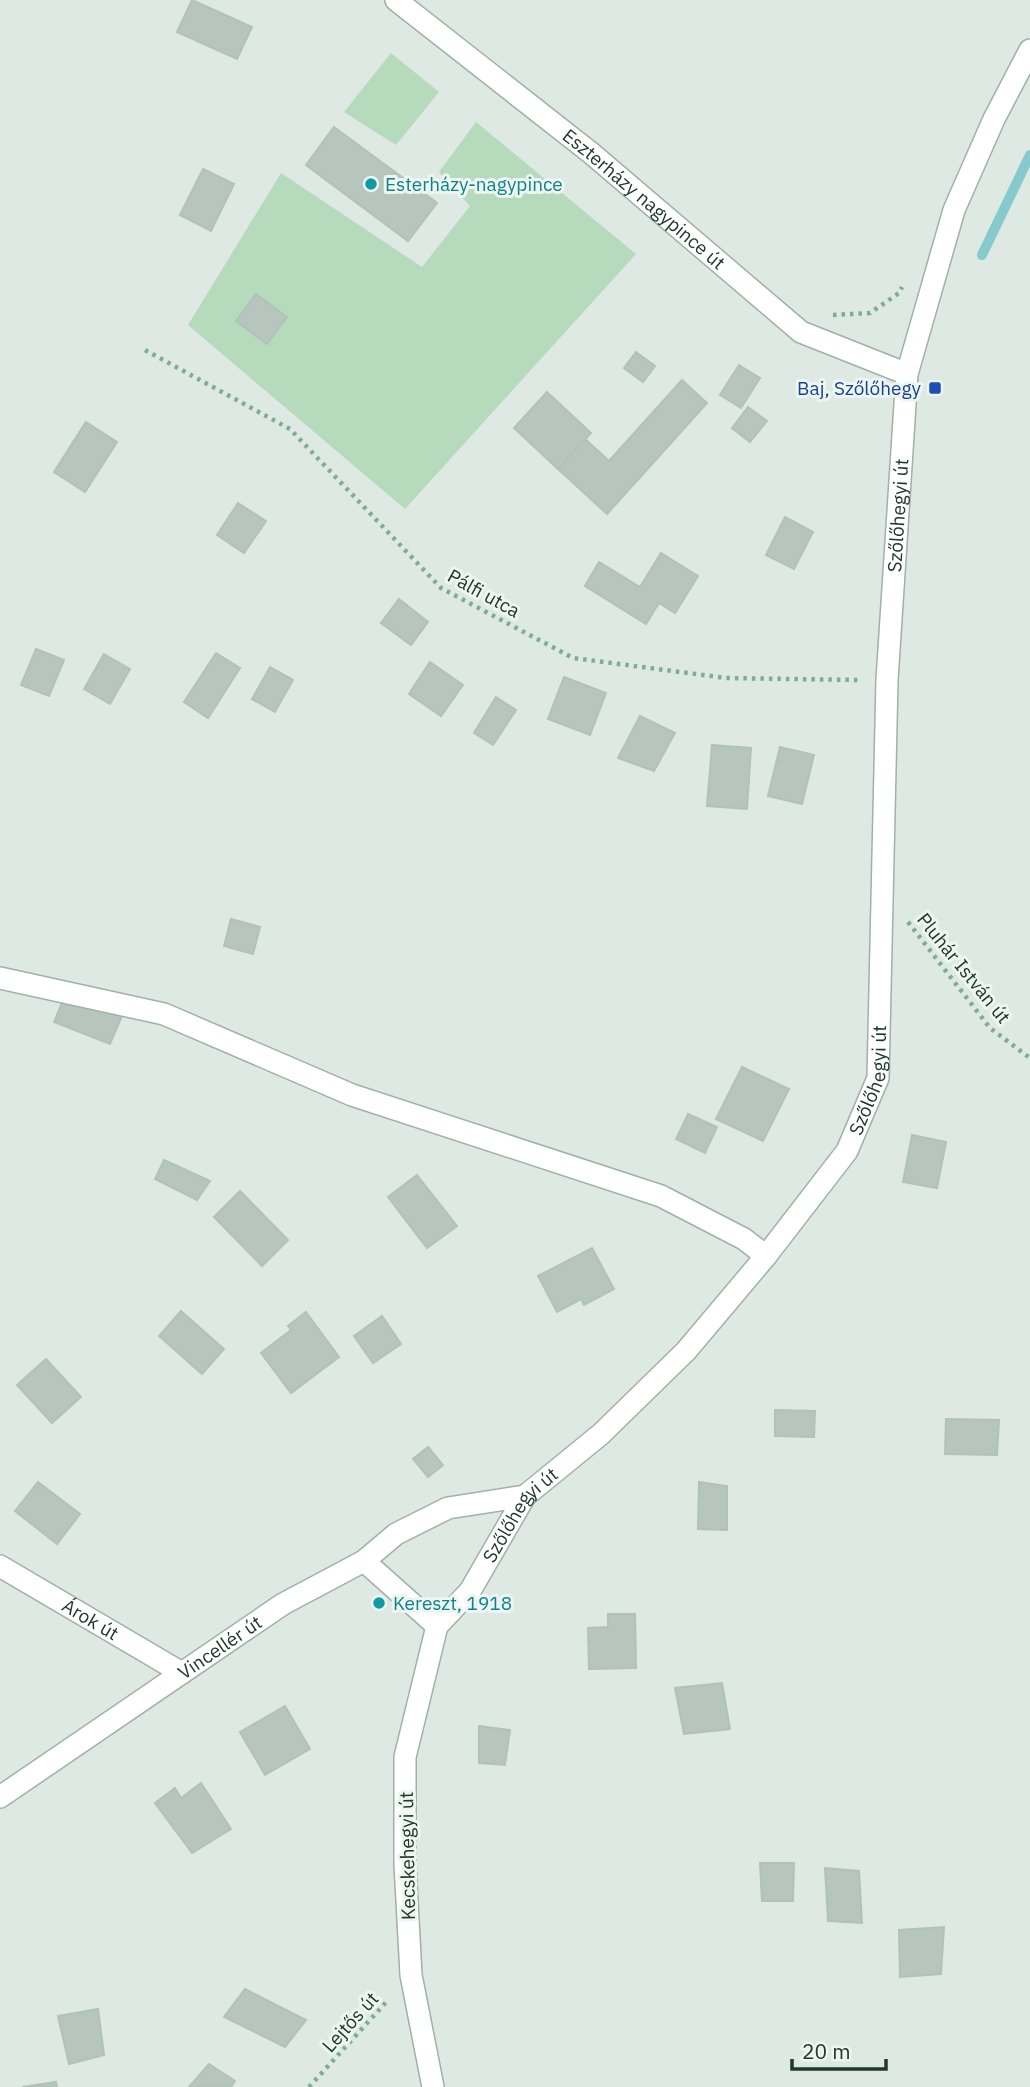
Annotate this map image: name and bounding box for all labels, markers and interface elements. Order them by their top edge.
street label: Eszterházy nagypince út [558,123,730,274]
place label: Esterházy-nagypince [385,172,563,196]
marker: Esterházy-nagypince [363,176,379,192]
place label: Baj, Szőlőhegy [797,376,922,400]
marker: Baj, Szőlőhegy [927,380,943,396]
street label: Szőlőhegyi út [882,458,913,573]
street label: Pálfi utca [444,563,524,623]
street label: Pluhár István út [912,908,1016,1028]
street label: Szőlőhegyi út [843,1025,891,1139]
street label: Szőlőhegyi út [477,1462,563,1567]
place label: Kereszt, 1918 [393,1591,512,1615]
street label: Árok út [58,1593,123,1645]
marker: Kereszt, 1918 [371,1595,387,1611]
street label: Vincellér út [173,1610,266,1684]
street label: Kecskehegyi út [394,1792,420,1920]
street label: Lejtős út [317,1987,383,2057]
scale bar [792,2028,886,2072]
text: 20 m [802,2037,851,2065]

